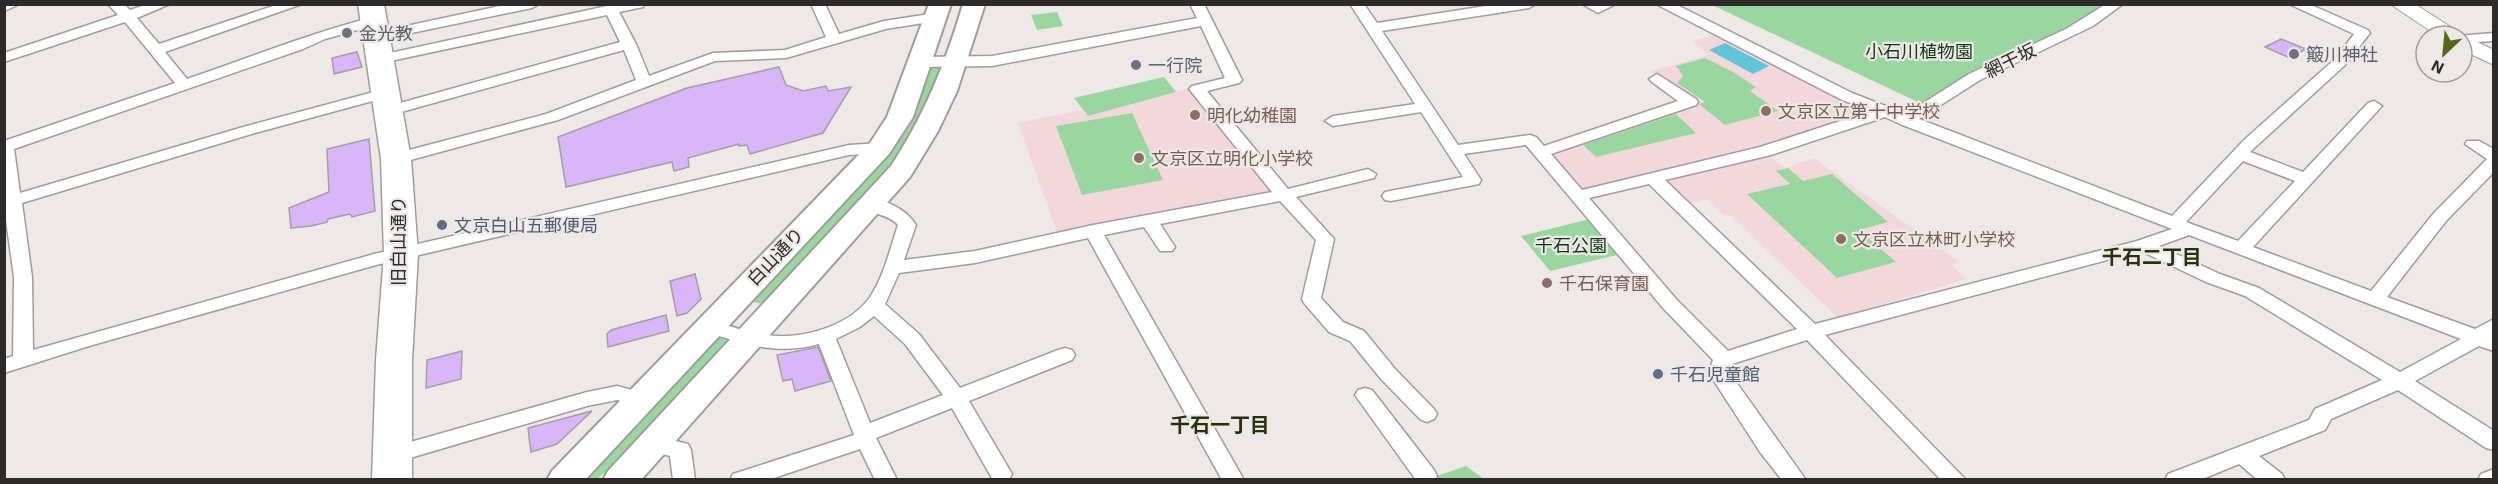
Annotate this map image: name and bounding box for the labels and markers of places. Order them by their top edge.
place label: 金光教 [359,22,413,44]
marker: 金光教 [340,26,354,40]
place label: 簸川神社 [2306,43,2378,65]
marker: 簸川神社 [2287,47,2301,61]
place label: 一行院 [1148,54,1202,76]
marker: 一行院 [1129,58,1143,72]
place label: 文京区立第十中学校 [1778,100,1940,122]
place label: 明化幼稚園 [1207,104,1297,126]
marker: 文京区立第十中学校 [1759,104,1773,118]
marker: 明化幼稚園 [1188,108,1202,122]
place label: 文京区立明化小学校 [1151,147,1313,169]
marker: 文京区立明化小学校 [1132,151,1146,165]
place label: 文京白山五郵便局 [454,214,598,236]
marker: 文京白山五郵便局 [435,218,449,232]
place label: 文京区立林町小学校 [1853,228,2015,250]
marker: 文京区立林町小学校 [1834,232,1848,246]
place label: 千石保育園 [1559,272,1649,294]
marker: 千石保育園 [1540,276,1554,290]
place label: 千石児童館 [1670,363,1760,385]
marker: 千石児童館 [1651,367,1665,381]

